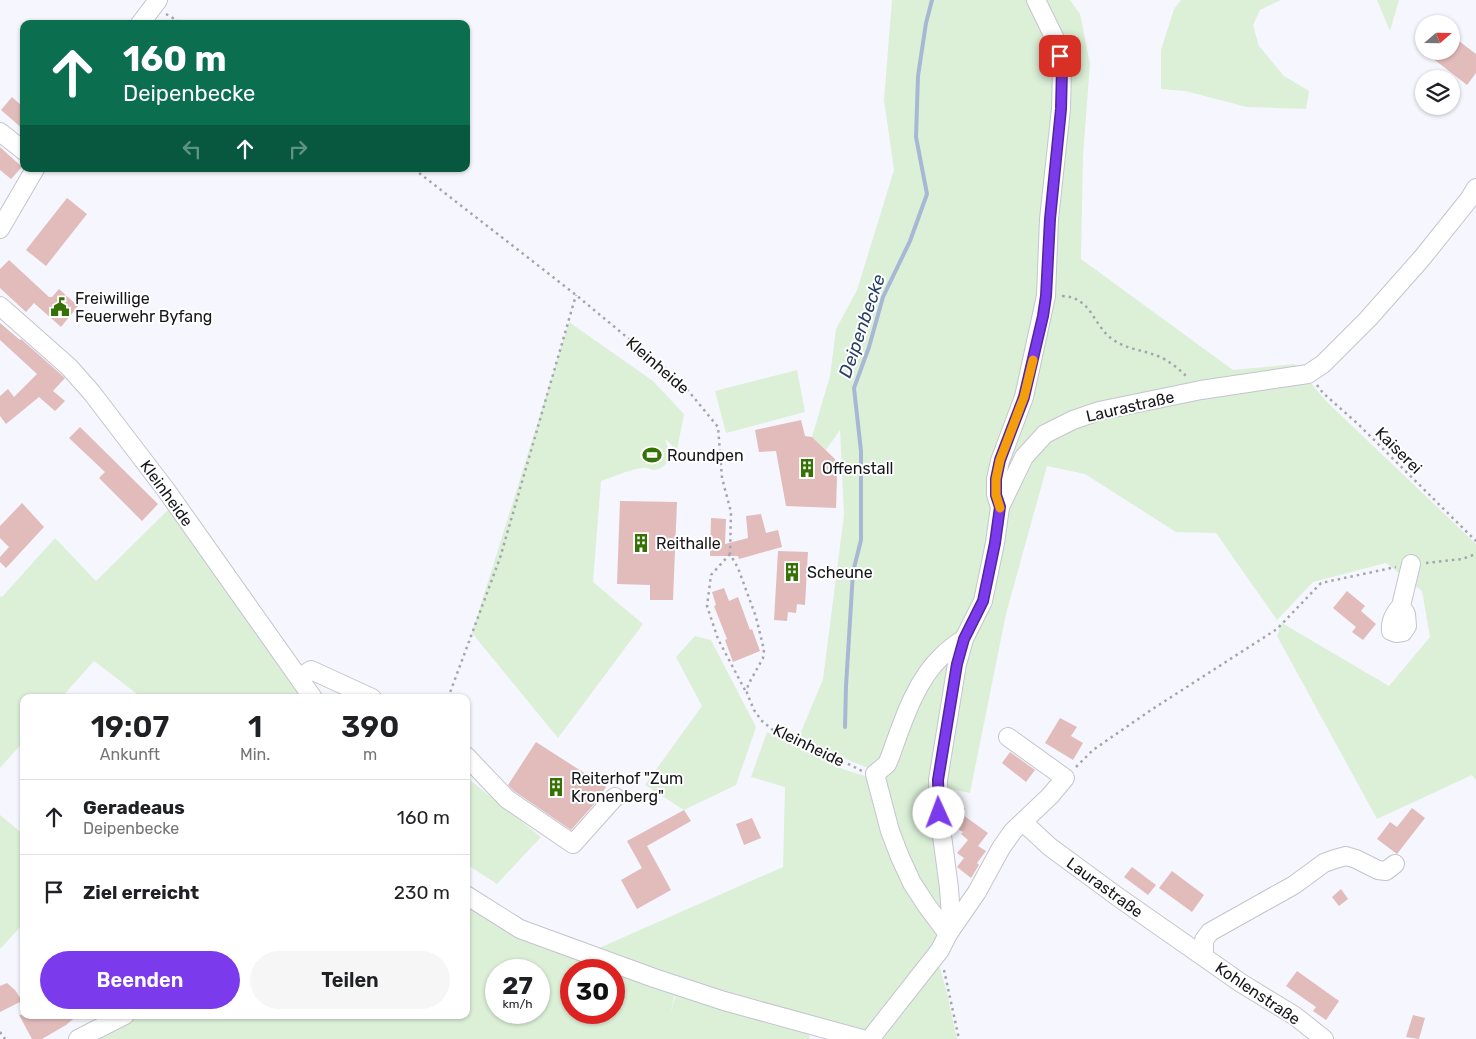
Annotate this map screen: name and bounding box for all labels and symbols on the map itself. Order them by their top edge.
north arrow [1415,15,1460,60]
pin [1039,35,1081,77]
water label: Deipenbecke [834,271,890,381]
place label: Freiwillige Feuerwehr Byfang [75,289,212,326]
public building icon: Freiwillige Feuerwehr Byfang [49,296,71,318]
street label: Kleinheide [622,333,693,398]
street label: Laurastraße [1084,387,1176,426]
street label: Kaiserei [1371,423,1426,478]
sports icon: Roundpen [641,444,663,466]
place label: Roundpen [667,446,744,465]
street label: Kleinheide [136,457,197,530]
building icon: Offenstall [796,457,818,479]
place label: Offenstall [822,459,893,478]
building icon: Reithalle [630,532,652,554]
place label: Reithalle [656,534,721,553]
building icon: Scheune [781,561,803,583]
place label: Scheune [807,563,873,582]
street label: Kleinheide [770,720,848,771]
place label: Reiterhof "Zum Kronenberg" [571,769,683,806]
building icon: Reiterhof "Zum Kronenberg" [545,776,567,798]
position arrow [912,786,964,838]
street label: Laurastraße [1063,853,1147,922]
street label: Kohlenstraße [1212,958,1304,1029]
speed limit sign: 30 [560,959,625,1024]

